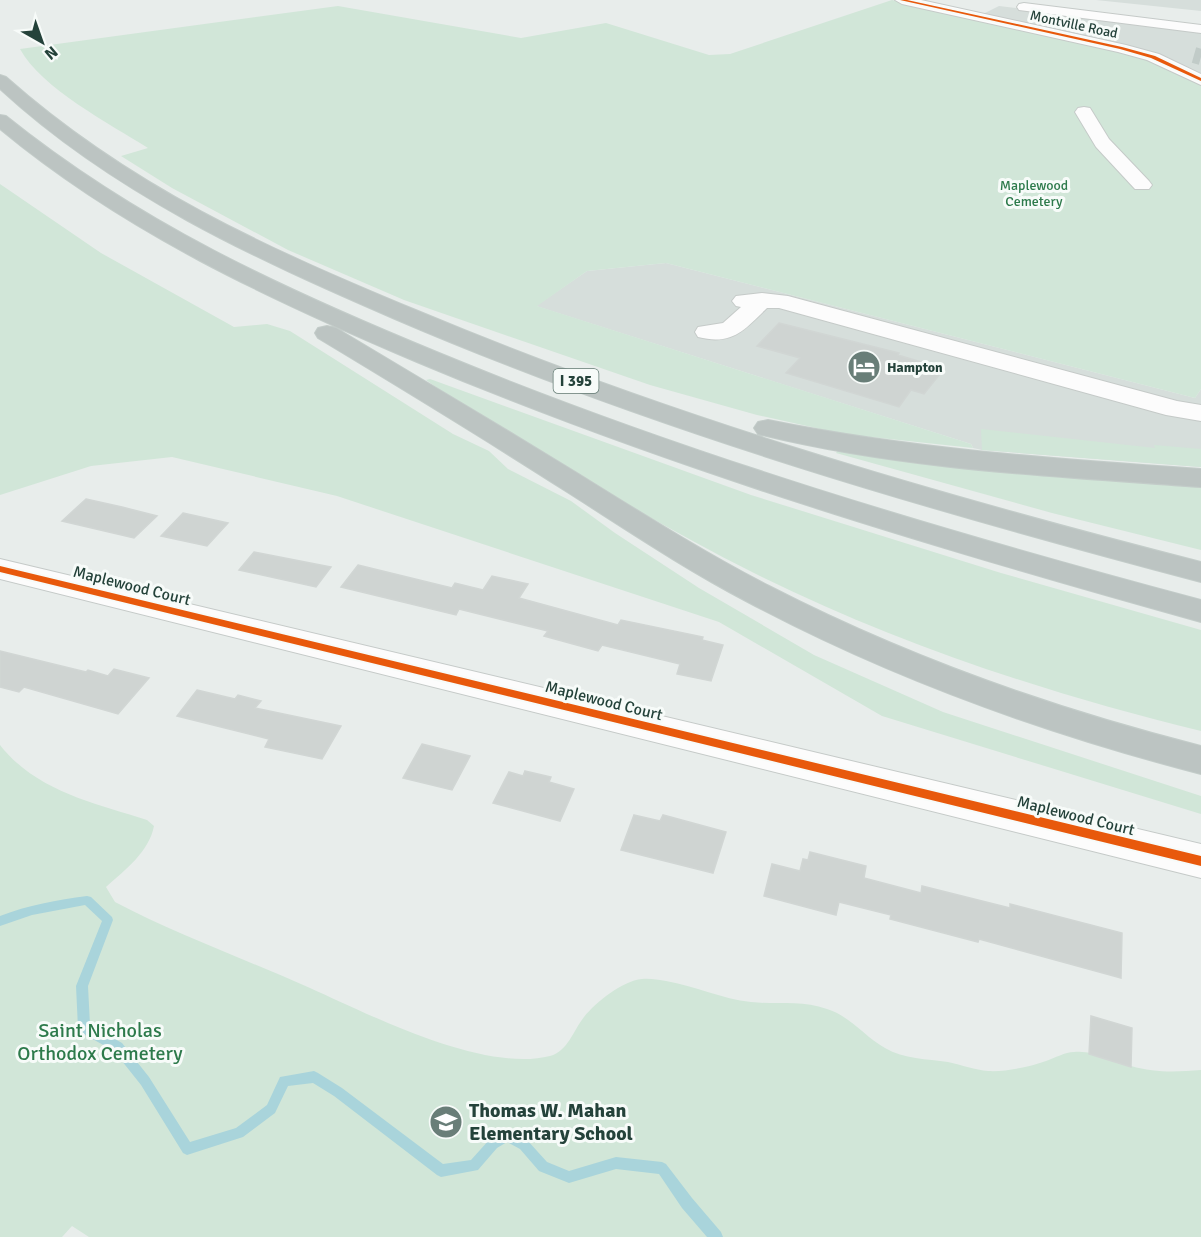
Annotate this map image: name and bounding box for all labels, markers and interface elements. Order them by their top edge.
street label: Montville Road [1028,7,1119,42]
north arrow [12,12,72,72]
text: N [40,41,62,64]
park label: Maplewood Cemetery [1000,177,1068,210]
hotel icon: Hampton [846,349,882,385]
place label: Hampton [887,359,943,376]
road number: I 395 [554,369,598,393]
street label: Maplewood Court [71,562,193,610]
street label: Maplewood Court [543,677,665,725]
street label: Maplewood Court [1015,792,1137,840]
park label: Saint Nicholas Orthodox Cemetery [17,1018,183,1066]
place label: Thomas W. Mahan Elementary School [469,1098,633,1146]
school or university icon: Thomas W. Mahan Elementary School [428,1104,464,1140]

